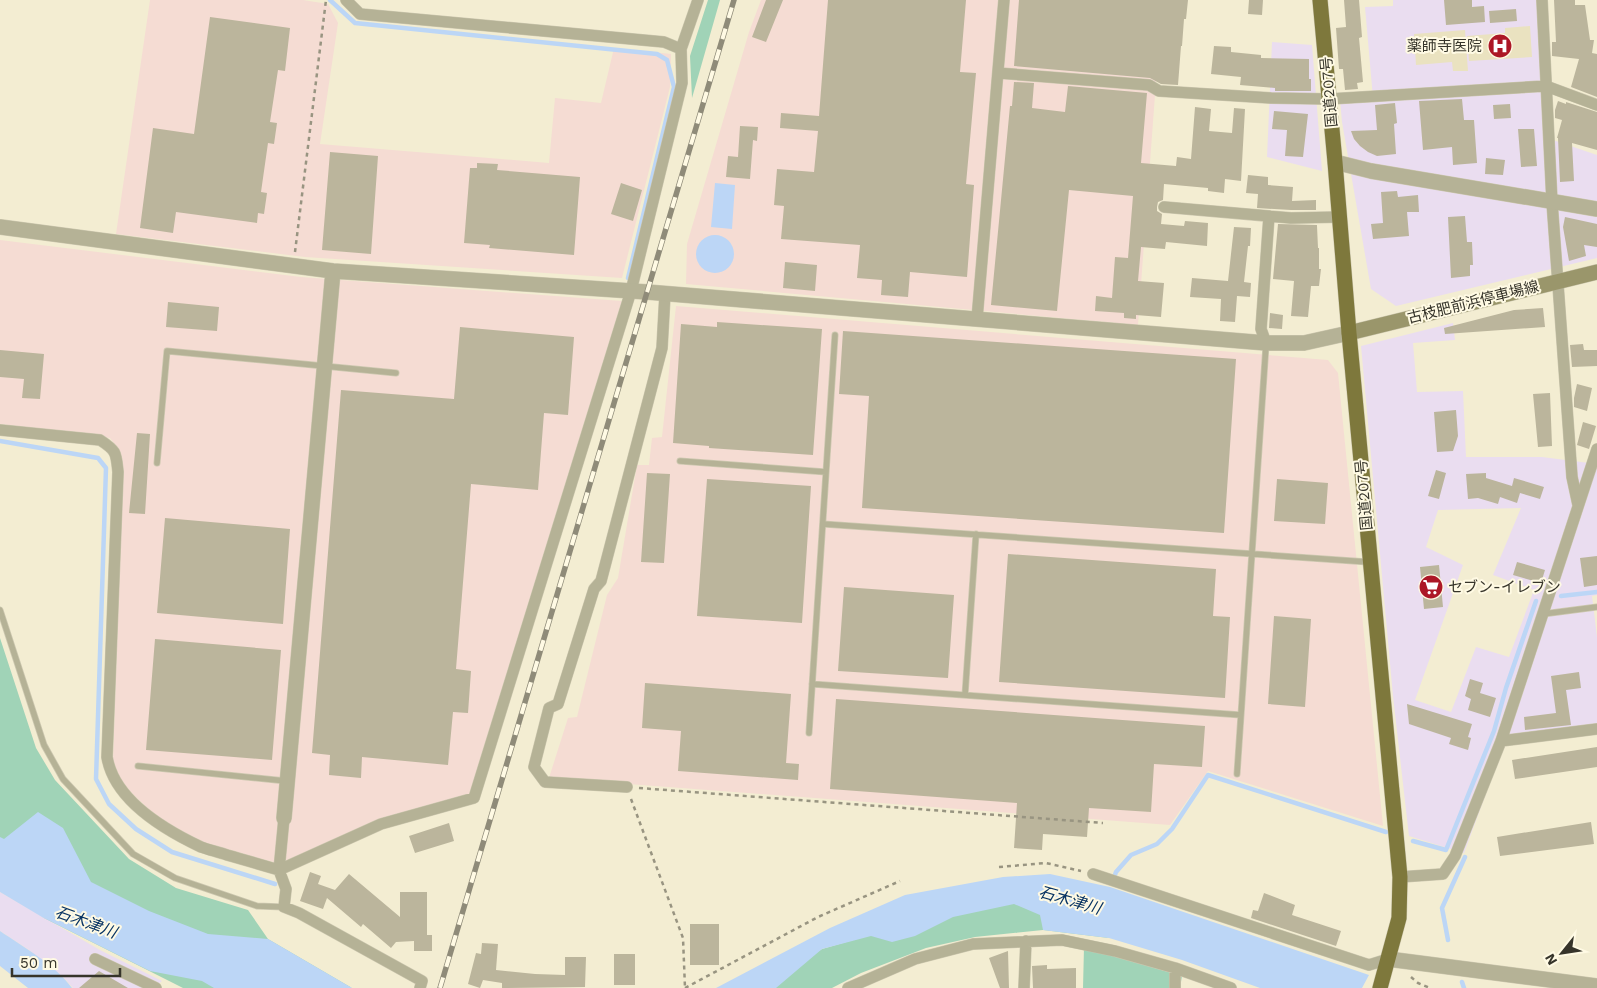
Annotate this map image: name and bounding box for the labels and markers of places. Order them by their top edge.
hospital icon: 薬師寺医院 [1487,33,1513,59]
place label: 薬師寺医院 [1407,37,1482,55]
supermarket icon: セブン-イレブン [1418,574,1444,600]
place label: セブン-イレブン [1448,578,1561,596]

